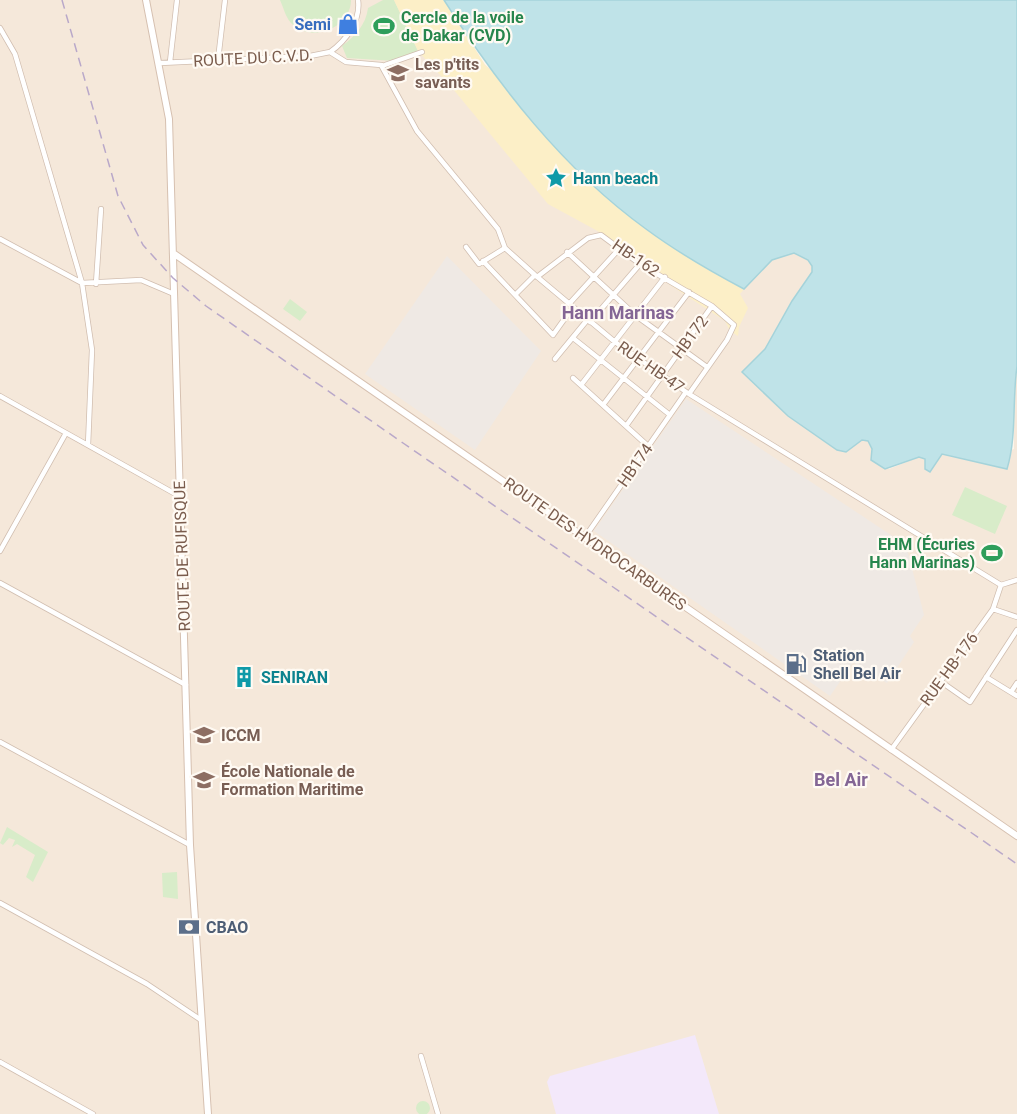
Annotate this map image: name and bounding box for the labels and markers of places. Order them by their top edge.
place label: Cercle de la voile de Dakar (CVD) [401,8,524,45]
shop icon: Semi [336,12,360,36]
sports icon: Cercle de la voile de Dakar (CVD) [372,14,396,38]
place label: Semi [294,15,331,34]
place label: Les p'tits savants [415,55,479,92]
school or university icon: Les p'tits savants [386,61,410,85]
place icon: Hann beach [544,166,568,190]
place label: Hann beach [573,169,658,188]
place label: EHM (Écuries Hann Marinas) [869,535,975,572]
sports icon: EHM (Écuries Hann Marinas) [980,541,1004,565]
place label: Station Shell Bel Air [813,646,901,683]
fuel station icon: Station Shell Bel Air [784,652,808,676]
building icon: SENIRAN [232,665,256,689]
place label: SENIRAN [261,668,328,687]
school or university icon: ICCM [192,723,216,747]
place label: ICCM [221,726,261,745]
place label: École Nationale de Formation Maritime [221,762,364,799]
school or university icon: École Nationale de Formation Maritime [192,768,216,792]
bank icon: CBAO [177,915,201,939]
place label: CBAO [206,918,248,937]

